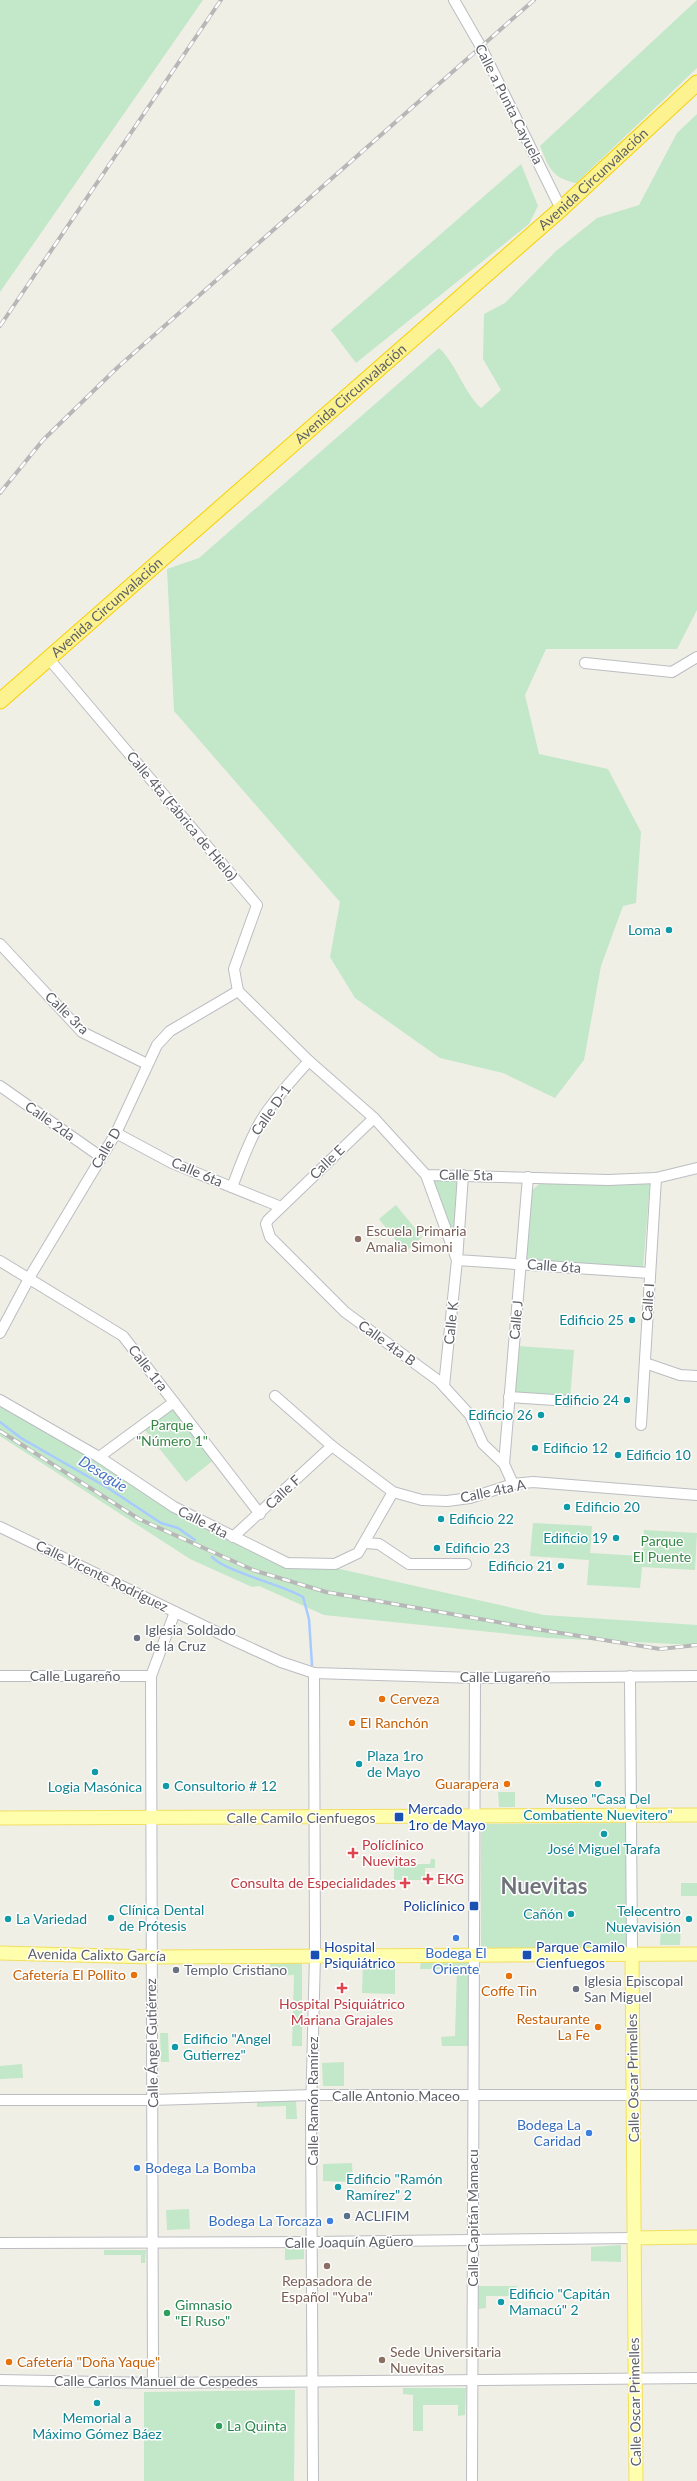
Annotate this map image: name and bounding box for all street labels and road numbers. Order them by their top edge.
street label: Calle a Punta Cayuela [472,41,547,167]
street label: Avenida Circunvalación [534,124,651,233]
street label: Avenida Circunvalación [291,340,409,447]
street label: Avenida Circunvalación [47,554,166,660]
street label: Calle 4ta (Fábrica de Hielo) [123,748,242,884]
street label: Calle 3ra [42,988,93,1038]
street label: Calle D-1 [247,1081,294,1138]
street label: Calle 2da [22,1097,78,1144]
street label: Calle D [87,1124,124,1171]
street label: Calle E [306,1141,348,1182]
street label: Calle 6ta [169,1153,225,1190]
street label: Calle 5ta [439,1166,493,1183]
street label: Calle 6ta [527,1255,582,1276]
street label: Calle I [638,1283,657,1321]
street label: Calle K [440,1300,461,1345]
street label: Calle J [505,1300,526,1340]
street label: Calle 4ta B [355,1316,419,1369]
street label: Calle 1ra [125,1341,172,1394]
street label: Calle F [262,1471,304,1512]
street label: Calle 4ta A [459,1475,528,1506]
street label: Calle 4ta [175,1502,231,1541]
street label: Calle Vicente Rodríguez [33,1536,171,1615]
street label: Calle Lugareño [30,1667,120,1684]
street label: Calle Lugareño [460,1668,550,1685]
street label: Calle Camilo Cienfuegos [227,1809,375,1826]
street label: Avenida Calixto García [28,1945,166,1964]
street label: Calle Ángel Gutiérrez [142,1978,161,2108]
street label: Calle Oscar Primelles [623,2013,642,2143]
street label: Calle Ramón Ramírez [304,2036,321,2166]
street label: Calle Antonio Maceo [332,2087,460,2104]
street label: Calle Capitán Mamacu [464,2149,481,2287]
street label: Calle Joaquín Agüero [285,2232,414,2251]
street label: Calle Oscar Primelles [625,2337,644,2467]
street label: Calle Carlos Manuel de Cespedes [54,2372,258,2389]

